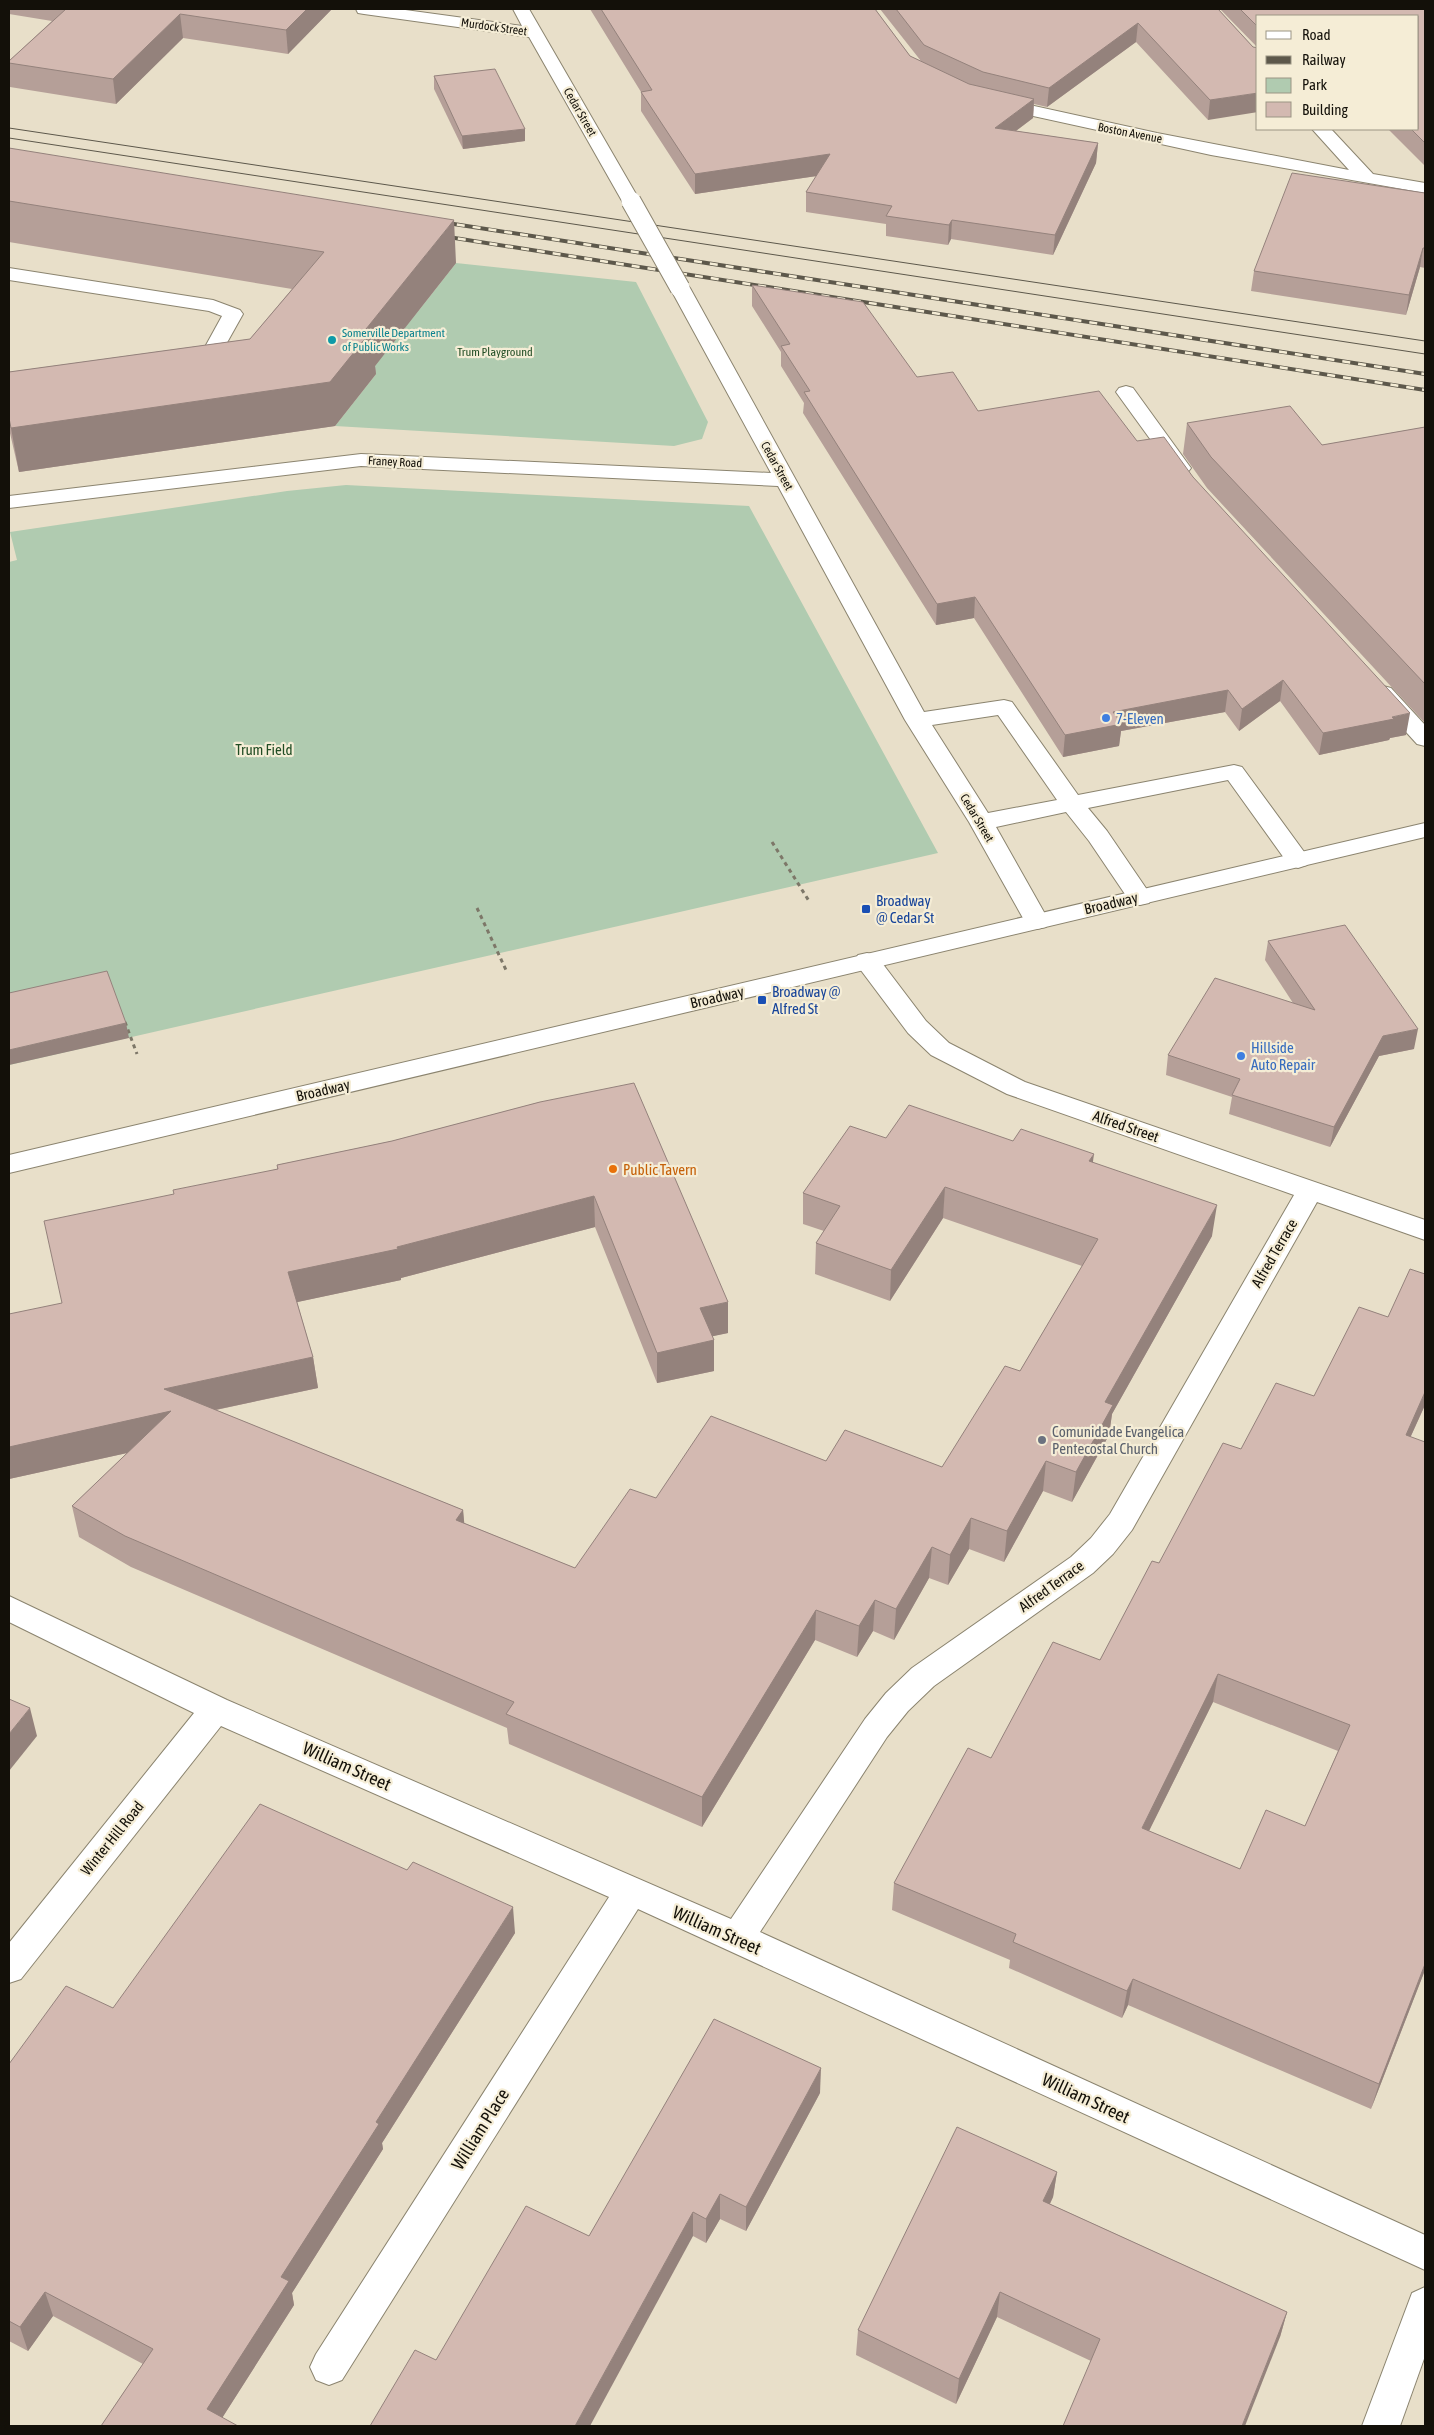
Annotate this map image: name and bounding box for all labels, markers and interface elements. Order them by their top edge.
street label: Murdock Street [460,15,528,39]
legend [1256,15,1419,130]
text: Road [1302,26,1331,43]
text: Railway [1302,51,1346,68]
text: Park [1302,76,1327,93]
street label: Cedar Street [561,85,600,139]
text: Building [1302,101,1348,118]
street label: Boston Avenue [1097,120,1163,146]
place label: Somerville Department of Public Works [342,326,446,354]
marker: Somerville Department of Public Works [326,334,338,346]
park label: Trum Playground [457,345,533,359]
street label: Cedar Street [758,439,796,493]
street label: Franey Road [368,454,422,470]
place label: 7-Eleven [1116,710,1164,727]
marker: 7-Eleven [1100,712,1112,724]
park label: Trum Field [235,741,293,758]
street label: Cedar Street [957,791,997,845]
street label: Broadway [1082,889,1140,917]
place label: Broadway @ Cedar St [876,892,934,926]
marker: Broadway @ Cedar St [860,903,872,915]
street label: Broadway [688,983,746,1011]
place label: Broadway @ Alfred St [772,983,841,1017]
marker: Broadway @ Alfred St [756,994,768,1006]
place label: Hillside Auto Repair [1251,1039,1316,1073]
marker: Hillside Auto Repair [1235,1050,1247,1062]
street label: Broadway [294,1076,352,1104]
street label: Alfred Street [1091,1107,1161,1145]
place label: Public Tavern [623,1161,697,1178]
marker: Public Tavern [607,1163,619,1175]
street label: Alfred Terrace [1248,1216,1300,1290]
place label: Comunidade Evangelica Pentecostal Church [1052,1423,1184,1457]
marker: Comunidade Evangelica Pentecostal Church [1036,1434,1048,1446]
street label: Alfred Terrace [1015,1557,1087,1615]
street label: William Street [300,1737,394,1795]
street label: Winter Hill Road [77,1798,147,1878]
street label: William Street [670,1901,764,1959]
street label: William Street [1039,2069,1133,2127]
street label: William Place [447,2085,513,2173]

